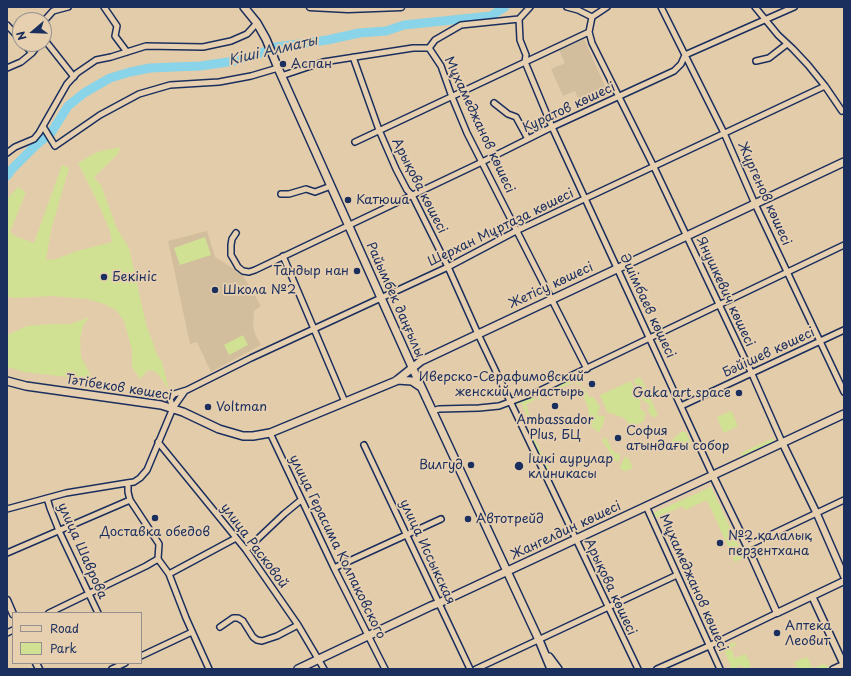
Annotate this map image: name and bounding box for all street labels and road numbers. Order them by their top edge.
street label: Мұхамеджанов көшесі [440,54,518,196]
street label: Куратов көшесі [520,80,618,136]
street label: Арықова көшесі [388,136,450,236]
street label: Жүргенов көшесі [734,140,794,248]
street label: Шерхан Мұртаза көшесі [426,186,576,270]
street label: Янушкевич көшесі [693,234,757,350]
street label: Райымбек даңғылы [362,240,428,360]
street label: Әшімбаев көшесі [616,251,678,361]
street label: Жетісу көшесі [506,260,596,312]
street label: Бәйішев көшесі [721,325,817,381]
street label: Тәтібеков көшесі [65,372,173,404]
street label: улица Герасима Колпаковского [285,452,389,642]
street label: улица Иссыкская [396,497,458,607]
street label: Жангелдин көшесі [508,499,624,563]
street label: улица Шаврова [54,500,110,602]
street label: улица Расковой [217,500,291,592]
street label: Мұхамеджанов көшесі [656,512,730,654]
street label: Арықова көшесі [581,536,639,638]

